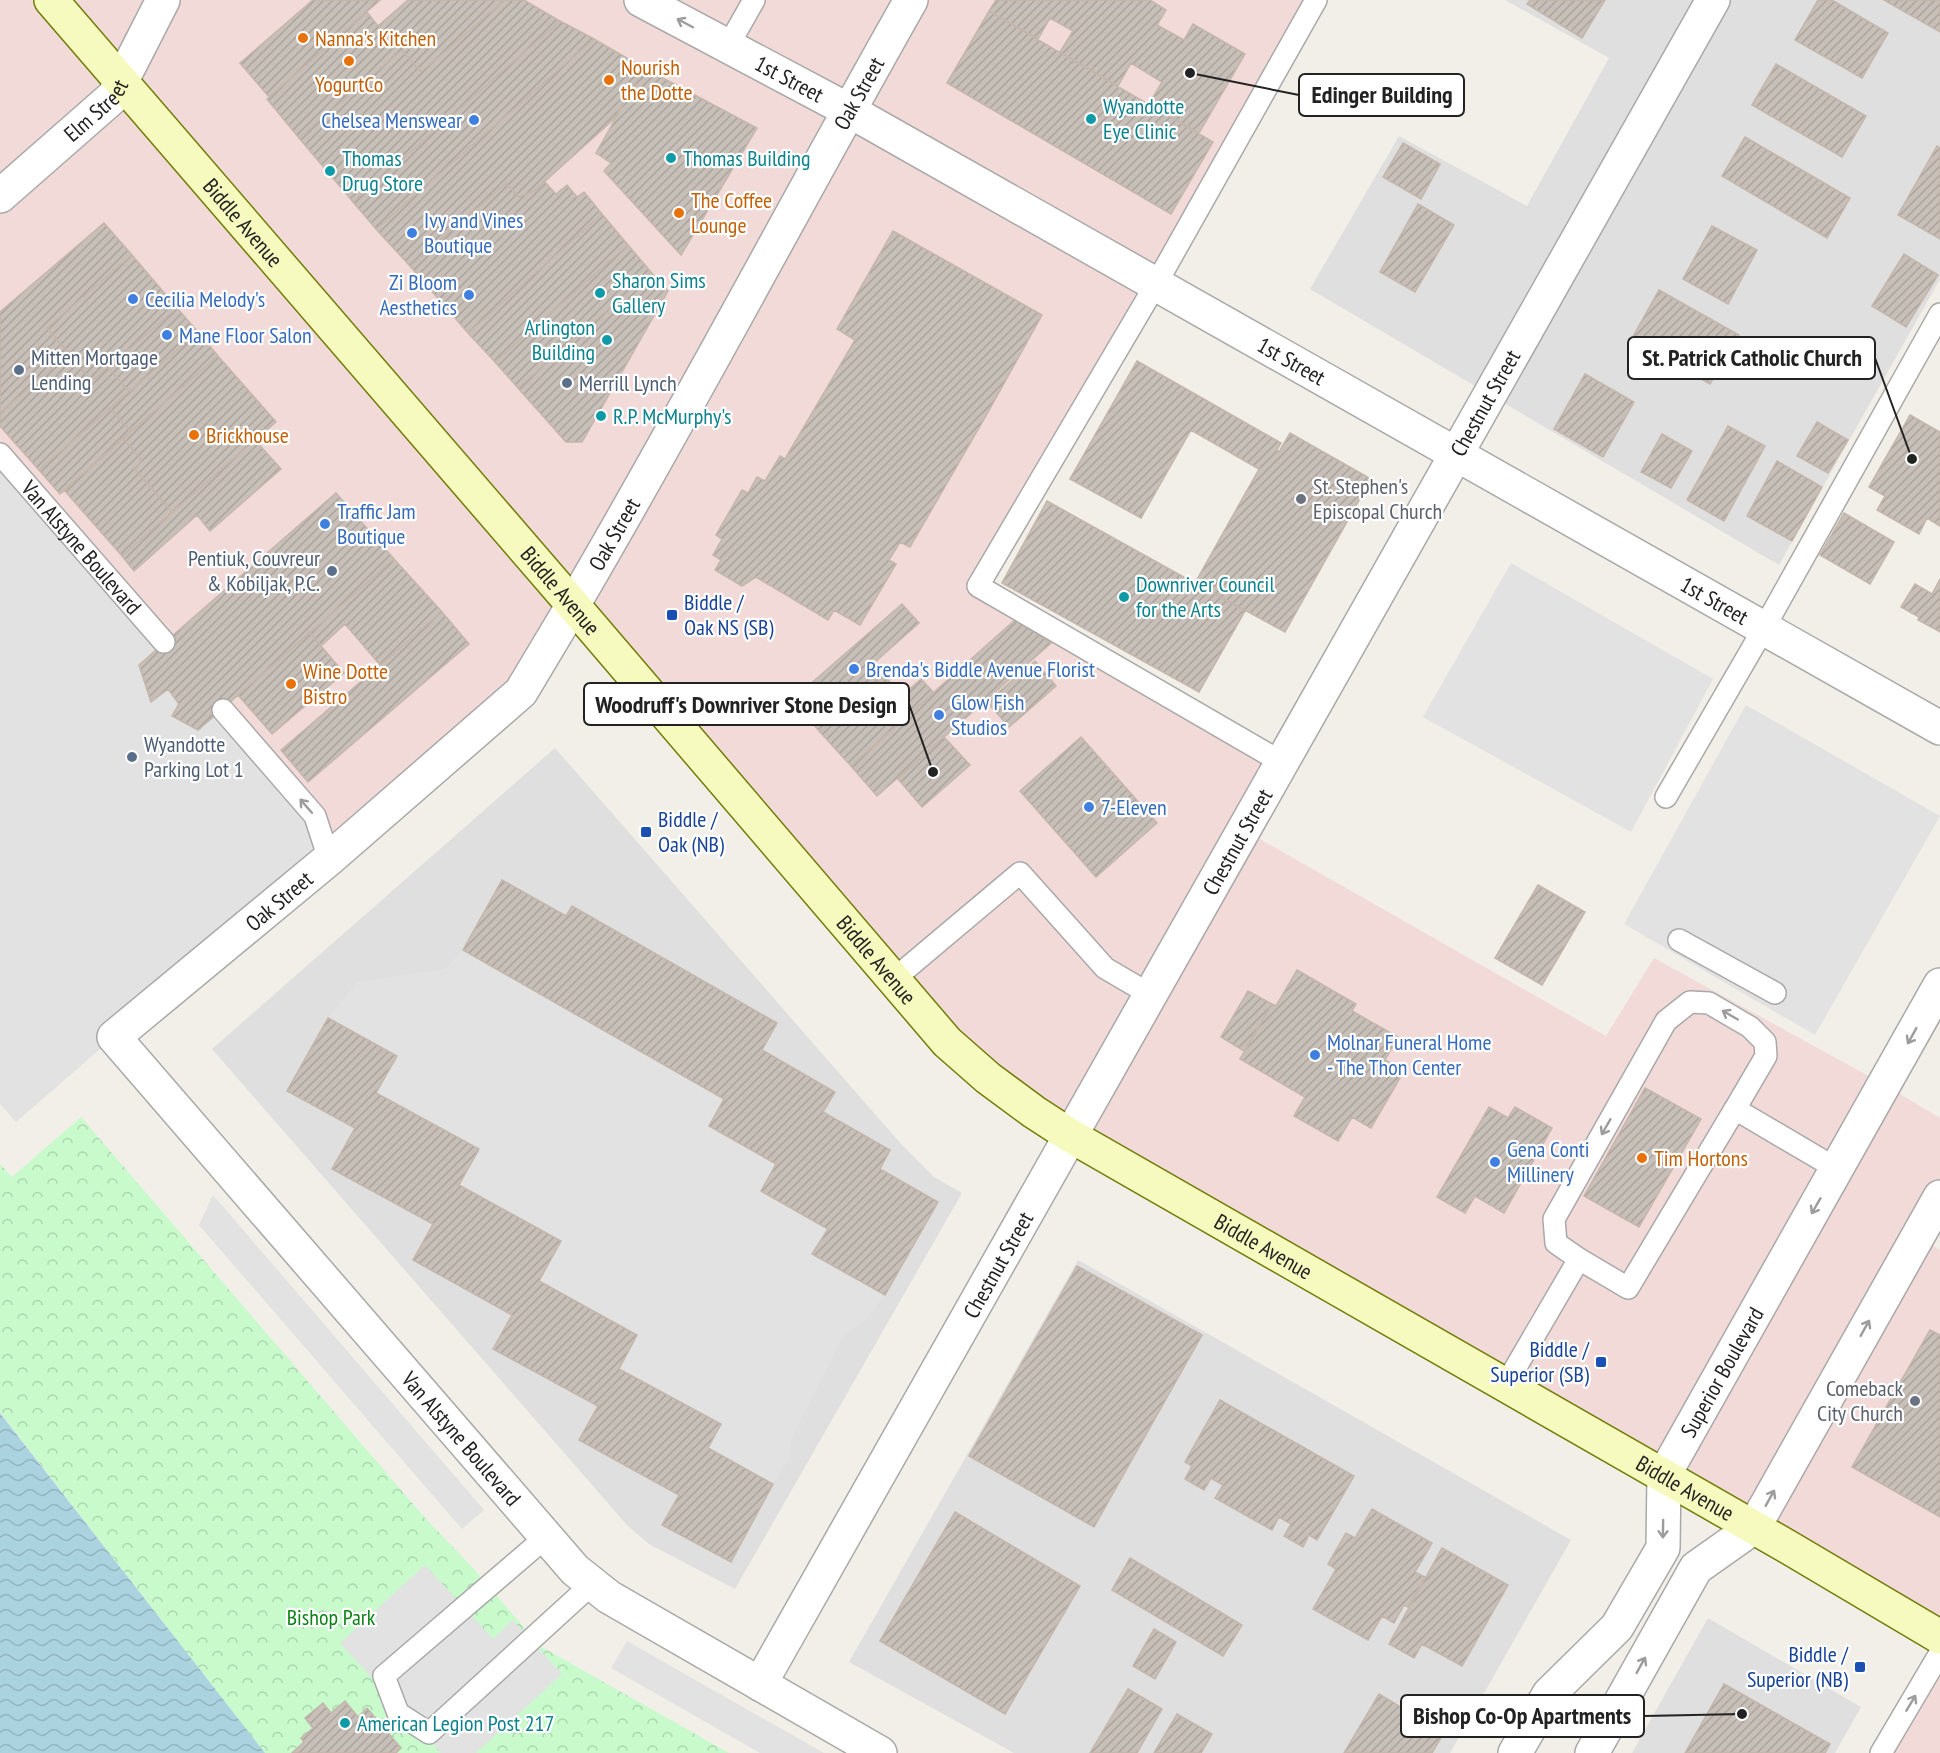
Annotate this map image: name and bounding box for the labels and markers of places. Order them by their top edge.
place label: Nanna's Kitchen [315,24,436,52]
marker: Nanna's Kitchen [296,31,310,45]
place label: Nourish the Dotte [621,53,693,106]
marker: YogurtCo [342,54,356,68]
place label: YogurtCo [315,70,383,98]
marker: Nourish the Dotte [602,73,616,87]
callout: Edinger Building [1299,74,1464,116]
place label: Wyandotte Eye Clinic [1103,92,1184,145]
place label: Chelsea Menswear [321,106,462,134]
marker: Wyandotte Eye Clinic [1084,112,1098,126]
marker: Chelsea Menswear [467,113,481,127]
place label: Thomas Drug Store [342,144,423,197]
place label: Thomas Building [683,144,811,172]
marker: Thomas Building [664,151,678,165]
marker: Thomas Drug Store [323,164,337,178]
place label: The Coffee Lounge [691,186,772,239]
place label: Ivy and Vines Boutique [424,206,523,259]
marker: The Coffee Lounge [672,206,686,220]
marker: Ivy and Vines Boutique [405,226,419,240]
place label: Sharon Sims Gallery [612,266,706,319]
place label: Zi Bloom Aesthetics [379,268,457,321]
place label: Cecilia Melody's [145,285,265,313]
marker: Sharon Sims Gallery [593,286,607,300]
marker: Zi Bloom Aesthetics [462,288,476,302]
marker: Cecilia Melody's [126,292,140,306]
place label: Arlington Building [524,313,595,366]
place label: Mane Floor Salon [179,321,312,349]
marker: Mane Floor Salon [160,328,174,342]
marker: Arlington Building [600,333,614,347]
callout: St. Patrick Catholic Church [1628,337,1875,379]
place label: Mitten Mortgage Lending [31,343,158,396]
marker: Mitten Mortgage Lending [12,363,26,377]
place label: Merrill Lynch [579,369,677,397]
marker: Merrill Lynch [560,376,574,390]
place label: R.P. McMurphy's [613,402,731,430]
marker: R.P. McMurphy's [594,409,608,423]
place label: Brickhouse [206,421,289,449]
marker: Brickhouse [187,428,201,442]
place label: St. Stephen's Episcopal Church [1313,472,1442,525]
marker: St. Stephen's Episcopal Church [1294,492,1308,506]
place label: Traffic Jam Boutique [337,497,416,550]
marker: Traffic Jam Boutique [318,517,332,531]
place label: Pentiuk, Couvreur & Kobiljak, P.C. [188,544,320,597]
marker: Pentiuk, Couvreur & Kobiljak, P.C. [325,564,339,578]
place label: Downriver Council for the Arts [1136,570,1275,623]
place label: Biddle / Oak NS (SB) [684,588,774,641]
marker: Downriver Council for the Arts [1117,590,1131,604]
marker: Biddle / Oak NS (SB) [665,608,679,622]
place label: Brenda's Biddle Avenue Florist [866,655,1095,683]
place label: Wine Dotte Bistro [303,657,388,710]
marker: Brenda's Biddle Avenue Florist [847,662,861,676]
marker: Wine Dotte Bistro [284,677,298,691]
callout: Woodruff's Downriver Stone Design [584,683,909,725]
place label: Glow Fish Studios [951,688,1024,741]
marker: Glow Fish Studios [932,708,946,722]
place label: Wyandotte Parking Lot 1 [144,730,244,783]
marker: Wyandotte Parking Lot 1 [125,750,139,764]
place label: 7-Eleven [1101,793,1167,821]
marker: 7-Eleven [1082,800,1096,814]
place label: Biddle / Oak (NB) [658,805,725,858]
marker: Biddle / Oak (NB) [639,825,653,839]
place label: Molnar Funeral Home - The Thon Center [1327,1028,1492,1081]
marker: Molnar Funeral Home - The Thon Center [1308,1048,1322,1062]
place label: Gena Conti Millinery [1507,1135,1589,1188]
place label: Tim Hortons [1654,1144,1748,1172]
marker: Tim Hortons [1635,1151,1649,1165]
marker: Gena Conti Millinery [1488,1155,1502,1169]
place label: Biddle / Superior (SB) [1490,1335,1591,1388]
marker: Biddle / Superior (SB) [1594,1355,1608,1369]
place label: Comeback City Church [1817,1374,1903,1427]
marker: Comeback City Church [1908,1394,1922,1408]
place label: Biddle / Superior (NB) [1747,1640,1850,1693]
marker: Biddle / Superior (NB) [1853,1660,1867,1674]
callout: Bishop Co-Op Apartments [1401,1695,1644,1737]
place label: American Legion Post 217 [357,1709,554,1737]
marker: American Legion Post 217 [338,1716,352,1730]

